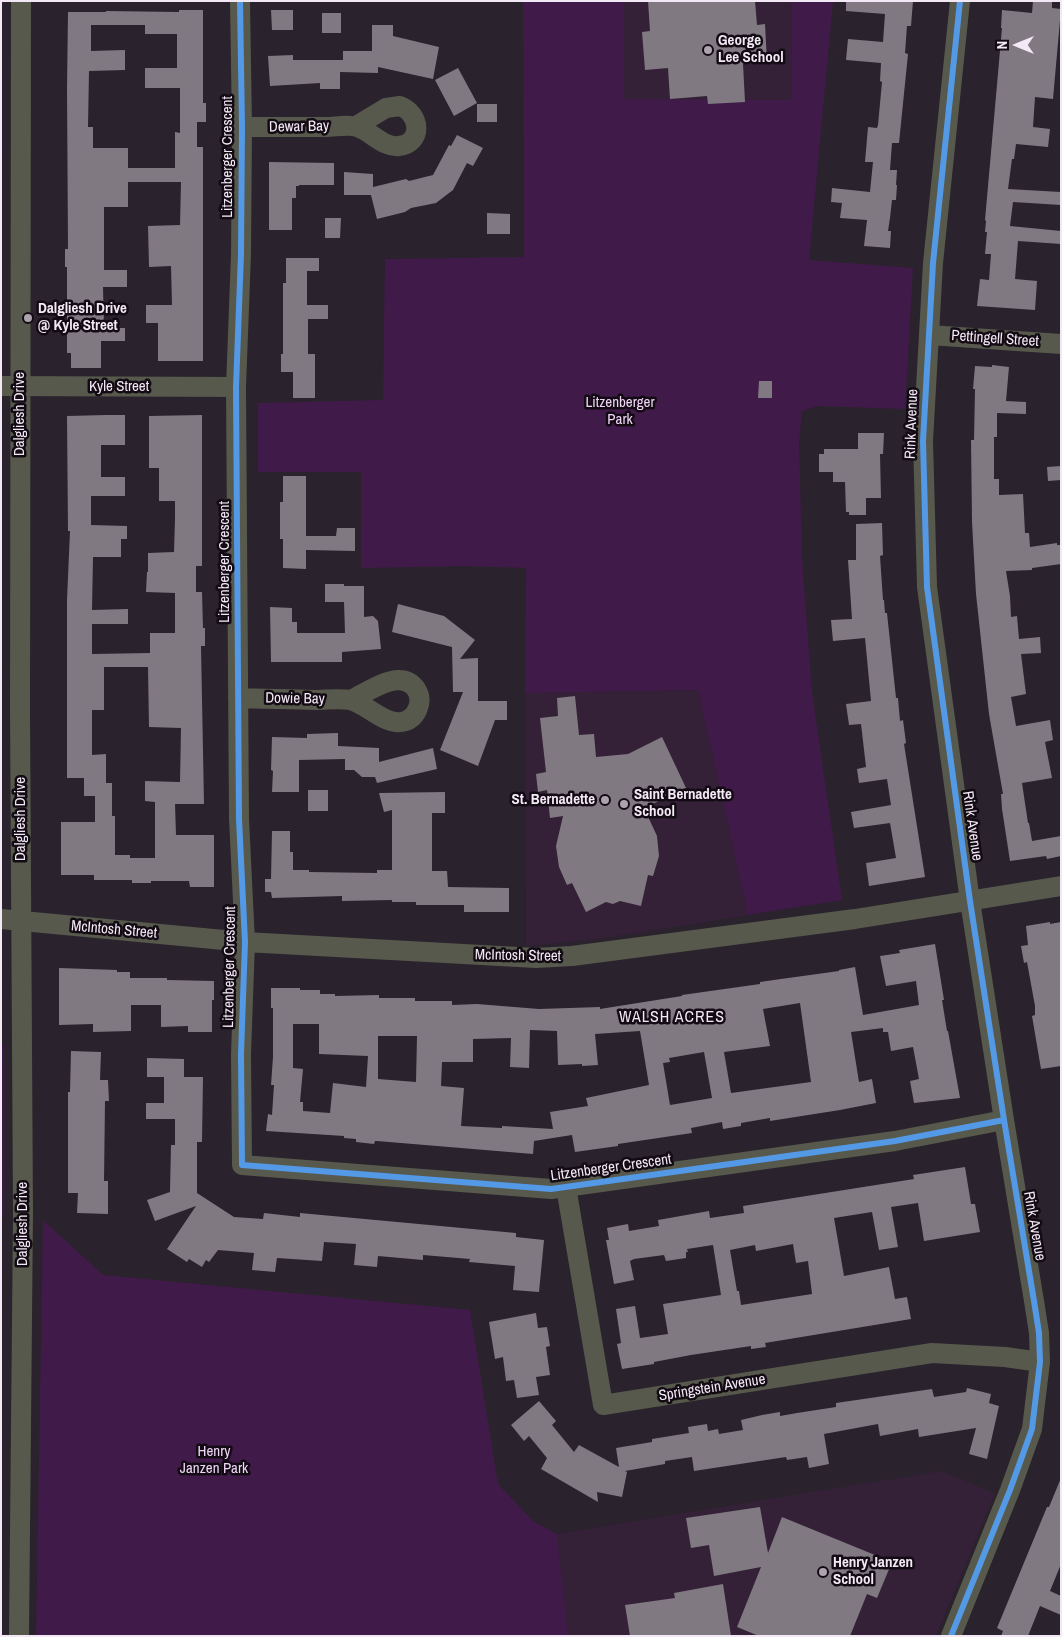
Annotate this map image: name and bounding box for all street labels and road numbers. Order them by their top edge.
street label: Litzenberger Crescent [219,96,237,218]
street label: Dewar Bay [269,117,329,137]
street label: Pettingell Street [951,327,1039,351]
street label: Dalgliesh Drive [11,372,29,456]
street label: Kyle Street [89,378,149,396]
street label: Rink Avenue [902,389,922,459]
street label: Litzenberger Crescent [216,501,234,623]
street label: Dowie Bay [265,689,325,709]
street label: Dalgliesh Drive [12,777,30,861]
street label: Rink Avenue [958,790,986,862]
street label: Litzenberger Crescent [220,906,240,1028]
street label: McIntosh Street [70,917,158,943]
street label: McIntosh Street [475,946,561,966]
street label: Litzenberger Crescent [549,1151,673,1185]
street label: Dalgliesh Drive [14,1182,32,1266]
street label: Rink Avenue [1019,1190,1049,1262]
street label: Springstein Avenue [657,1371,767,1405]

